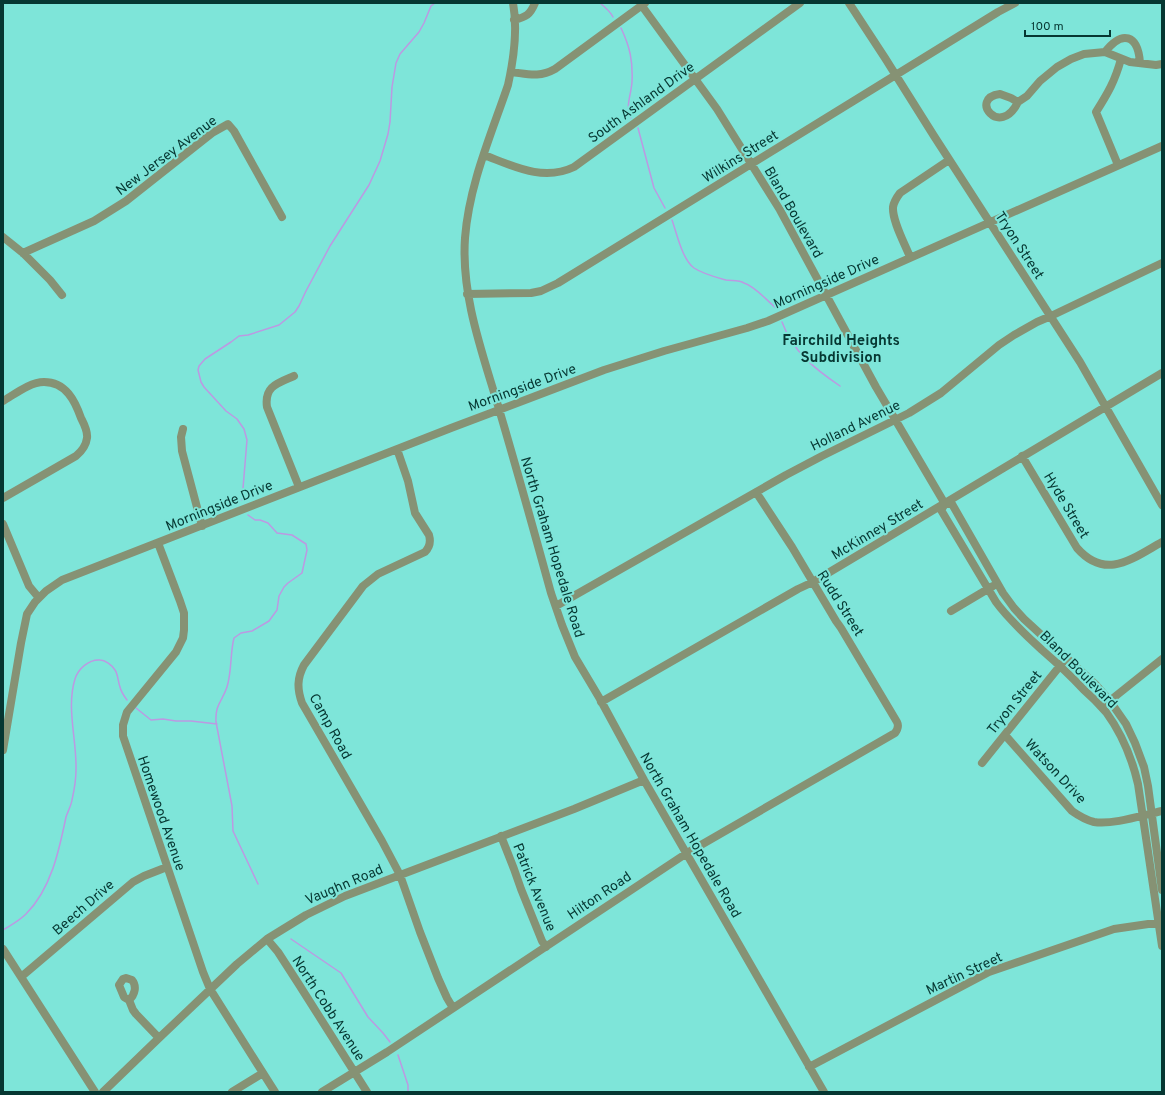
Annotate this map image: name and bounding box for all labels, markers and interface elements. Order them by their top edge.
scale bar [1025,12,1110,38]
text: 100 m [1031,19,1064,35]
street label: South Ashland Drive [586,59,698,147]
street label: New Jersey Avenue [113,113,221,200]
street label: Wilkins Street [700,127,782,187]
street label: Bland Boulevard [760,164,826,262]
street label: Tryon Street [991,209,1047,283]
street label: Morningside Drive [771,251,882,313]
district label: Fairchild Heights Subdivision [782,332,900,368]
street label: Morningside Drive [466,361,579,416]
street label: Holland Avenue [808,397,903,455]
street label: North Graham Hopedale Road [516,455,587,640]
street label: Hyde Street [1039,470,1092,542]
street label: Morningside Drive [164,477,276,536]
street label: McKinney Street [829,496,927,564]
street label: Rudd Street [813,568,867,640]
street label: Bland Boulevard [1036,628,1120,712]
street label: Tryon Street [984,668,1046,738]
street label: Camp Road [305,691,355,762]
street label: Watson Drive [1021,736,1089,808]
street label: North Graham Hopedale Road [635,750,744,921]
street label: Homewood Avenue [133,754,188,873]
street label: Patrick Avenue [508,841,559,934]
street label: Vaughn Road [303,861,386,909]
street label: Hilton Road [565,869,635,924]
street label: Beech Drive [50,877,118,940]
street label: Martin Street [924,949,1006,999]
street label: North Cobb Avenue [287,953,368,1064]

